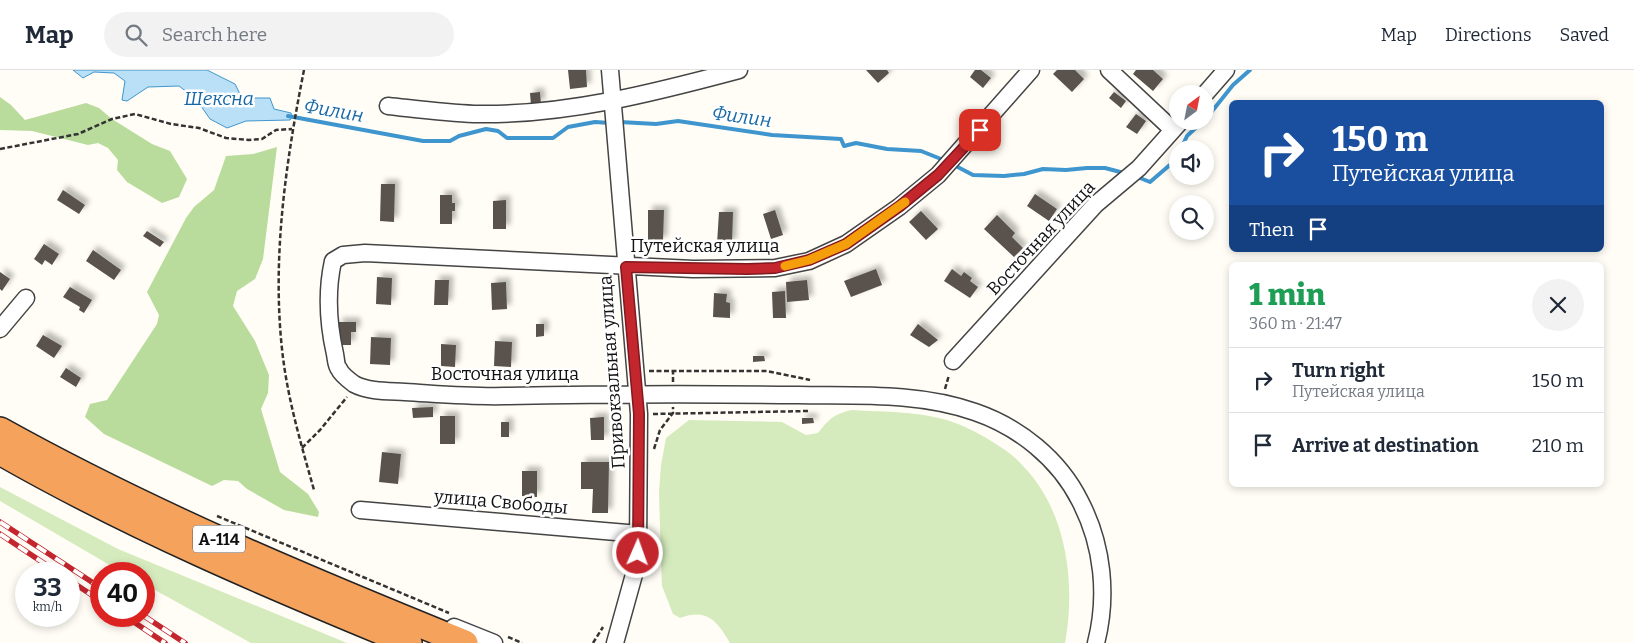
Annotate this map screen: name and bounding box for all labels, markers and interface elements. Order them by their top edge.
search box [104,12,454,57]
text: Map [25,21,74,49]
icon: search [122,21,150,49]
text: Search here [162,23,267,46]
text: Map [1381,24,1417,46]
text: Directions [1445,24,1532,46]
text: Saved [1560,24,1609,46]
north arrow [1169,85,1214,130]
map controls [1169,85,1214,240]
water label: Шексна [184,87,254,110]
water label: Филин [302,94,365,127]
water label: Филин [711,101,773,132]
pin [959,109,1001,151]
icon: arrive [966,116,994,144]
text: 150 m [1332,118,1428,160]
icon: right [1249,120,1314,185]
button: sound [1169,140,1214,185]
text: Путейская улица [1332,160,1514,187]
street label: Восточная улица [982,176,1100,300]
button: search [1169,195,1214,240]
icon: arrive [1304,215,1332,243]
text: Then [1249,218,1294,241]
street label: Путейская улица [630,235,780,257]
street label: Привокзальная улица [594,274,630,470]
text: 1 min [1249,277,1325,313]
button: close [1532,279,1584,331]
text: 360 m · 21:47 [1249,314,1342,333]
text: Turn right [1292,359,1385,382]
street label: Восточная улица [431,363,579,385]
icon: right [1249,366,1277,394]
text: 150 m [1532,369,1584,392]
text: Путейская улица [1292,382,1425,401]
icon: arrive [1249,431,1277,459]
text: Arrive at destination [1292,434,1479,457]
text: 210 m [1532,434,1584,457]
street label: улица Свободы [432,485,569,519]
road number: А-114 [193,526,245,552]
position arrow [611,526,663,578]
speed limit sign: 40 [90,562,155,627]
text: 33 [33,573,62,603]
text: km/h [33,600,62,614]

